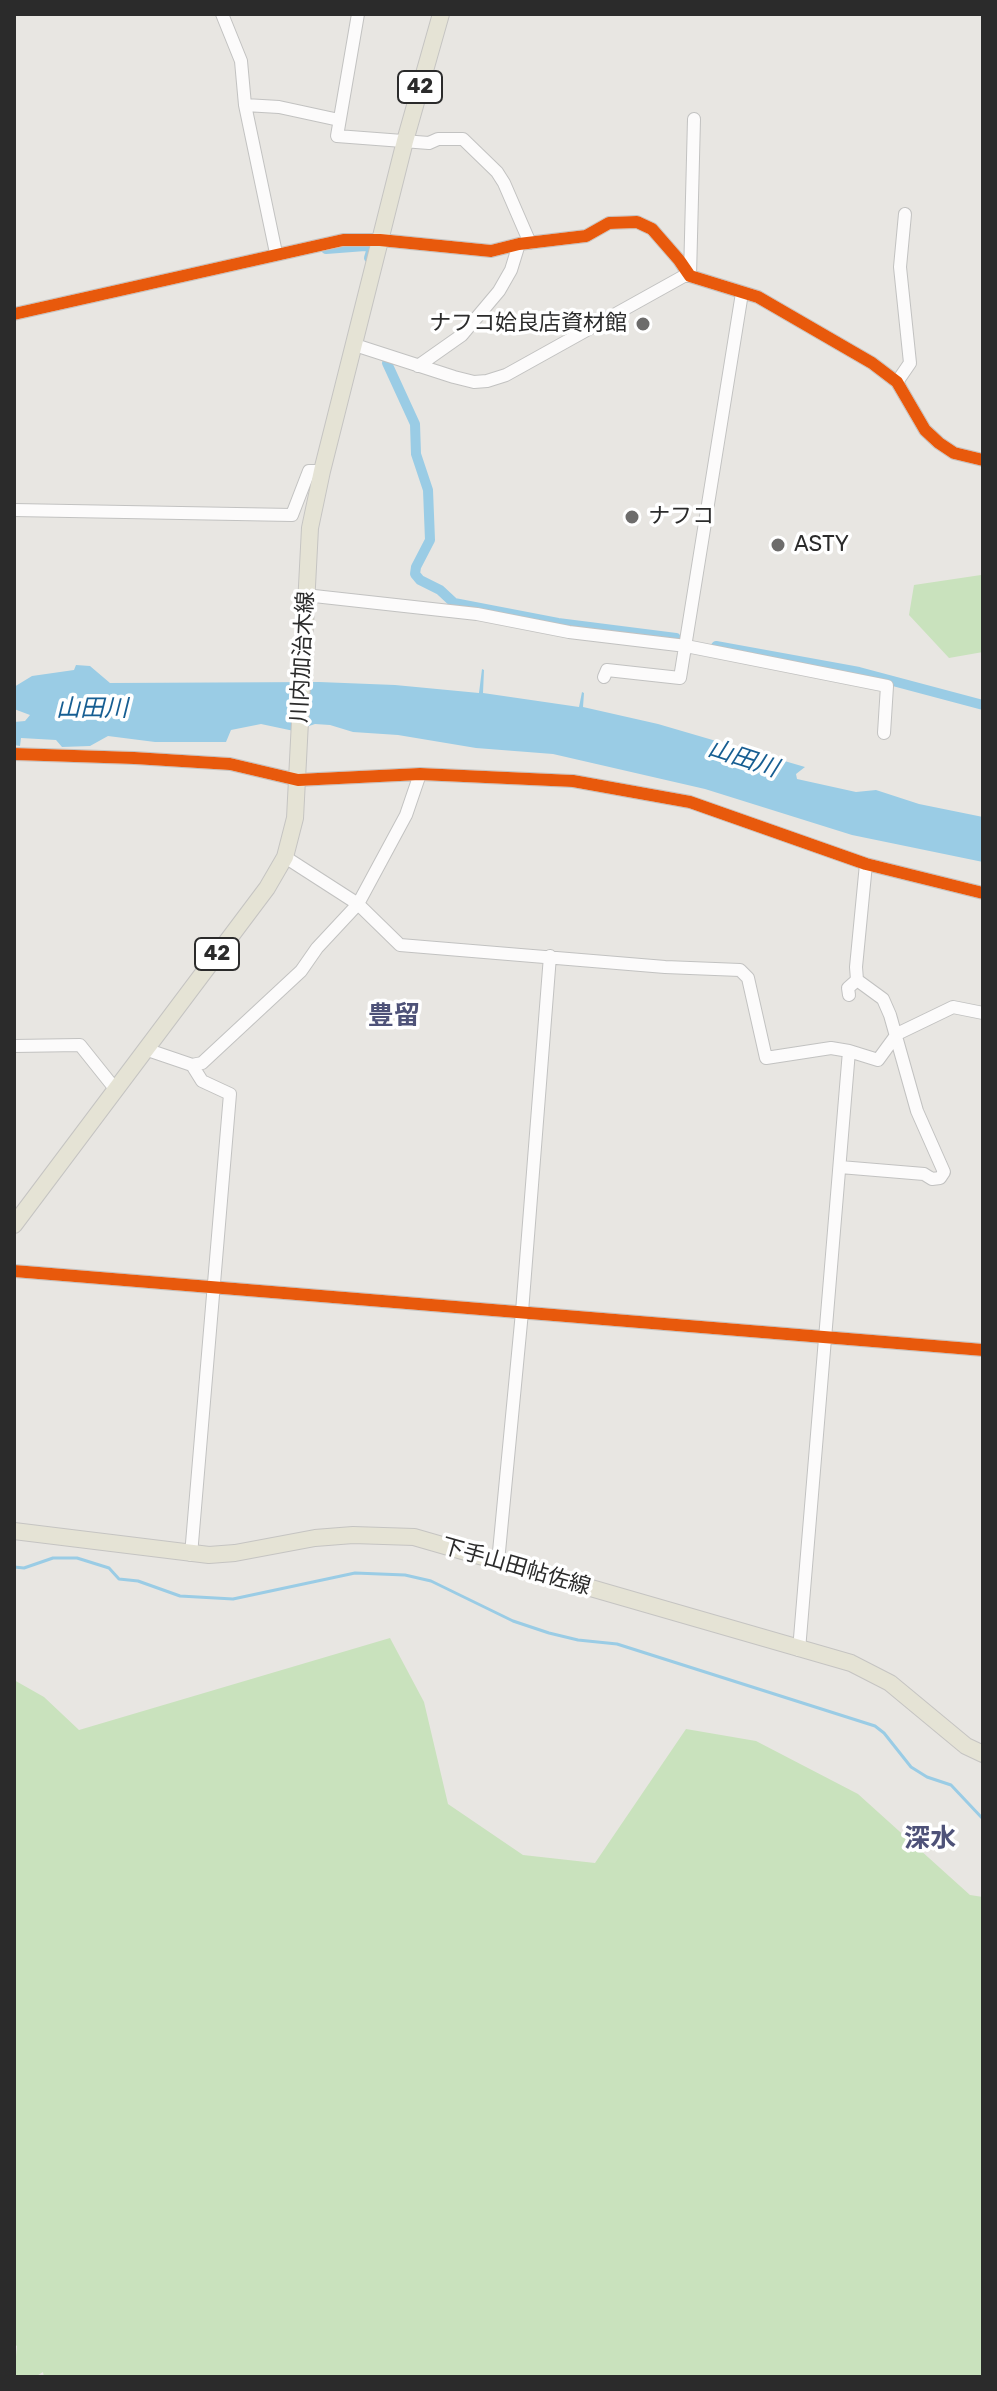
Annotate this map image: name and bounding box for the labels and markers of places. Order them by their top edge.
place label: ナフコ姶良店資材館 [429,311,627,337]
marker: ナフコ姶良店資材館 [634,315,652,333]
place label: ナフコ [648,504,714,530]
marker: ナフコ [623,508,641,526]
place label: ASTY [794,532,849,558]
marker: ASTY [769,536,787,554]

